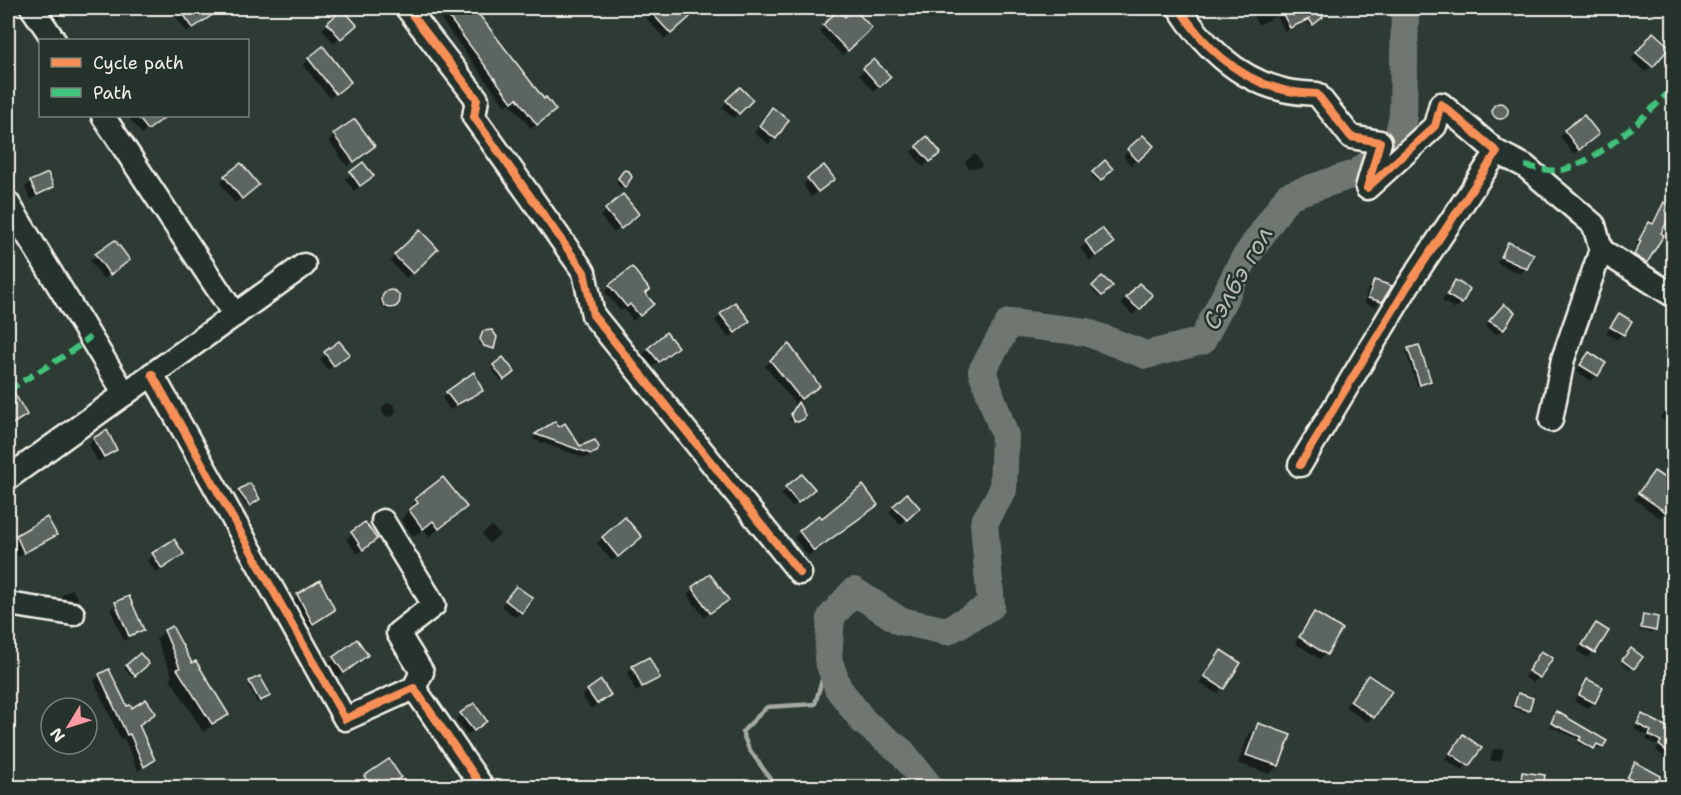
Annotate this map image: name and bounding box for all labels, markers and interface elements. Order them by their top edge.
legend [39,39,249,117]
text: Cycle path [93,51,184,75]
text: Path [93,81,132,105]
water label: Сэлбэ гол [1196,221,1280,335]
north arrow [39,696,99,756]
text: N [45,723,70,746]

